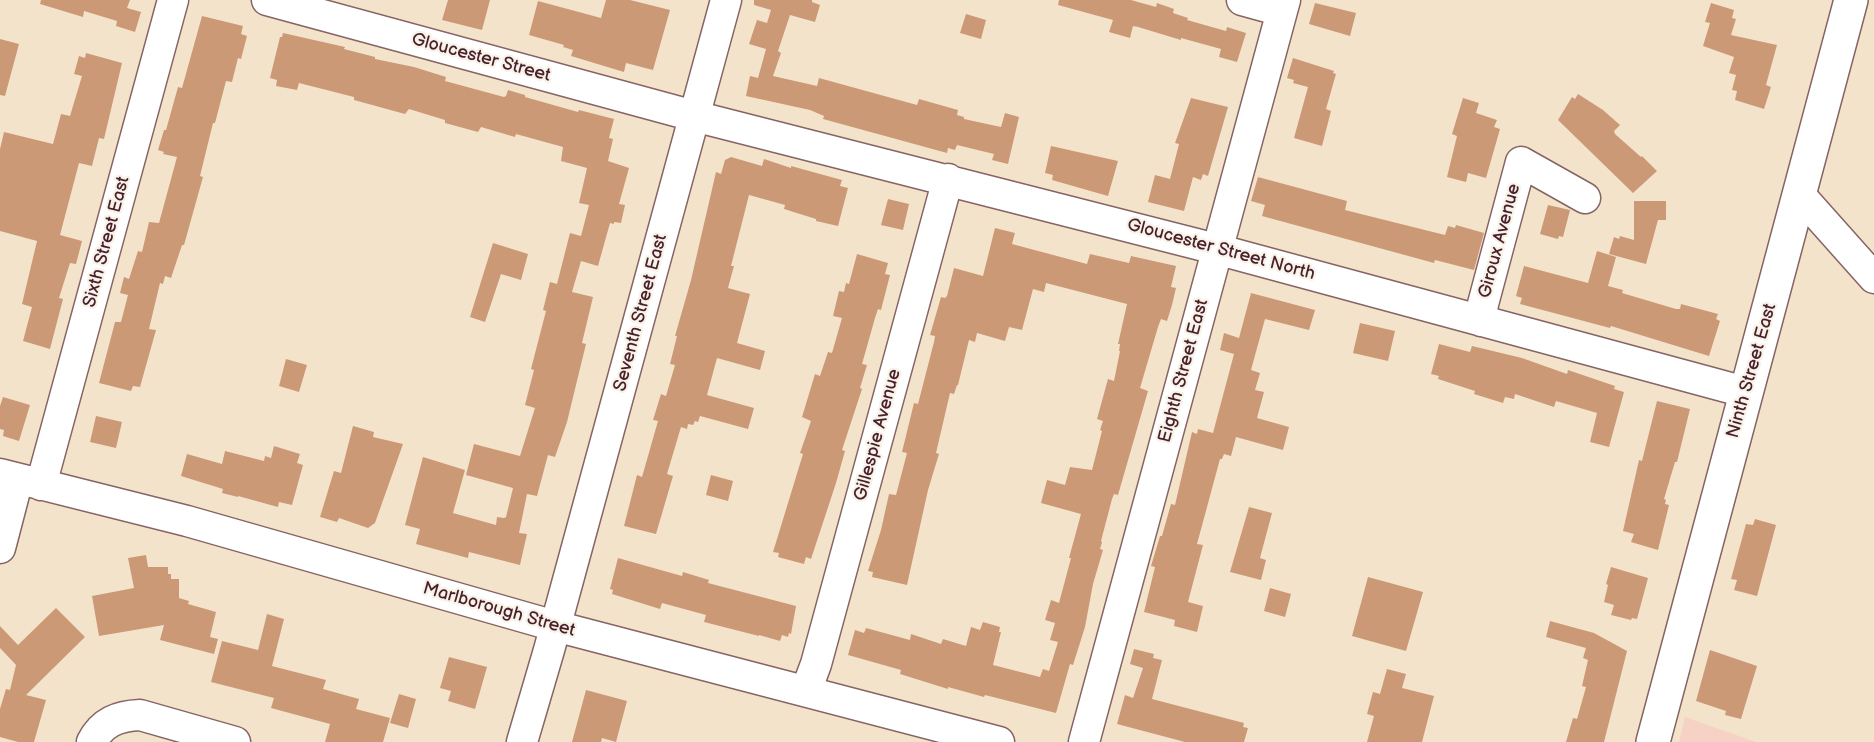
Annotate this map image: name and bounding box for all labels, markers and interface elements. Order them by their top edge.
street label: Gloucester Street [409,29,553,87]
street label: Sixth Street East [79,174,135,310]
street label: Giroux Avenue [1474,181,1526,301]
street label: Gloucester Street North [1125,214,1317,286]
street label: Seventh Street East [610,232,672,394]
street label: Eighth Street East [1154,297,1214,445]
street label: Ninth Street East [1722,301,1782,441]
street label: Gillespie Avenue [850,367,906,503]
street label: Marlborough Street [420,578,578,642]

